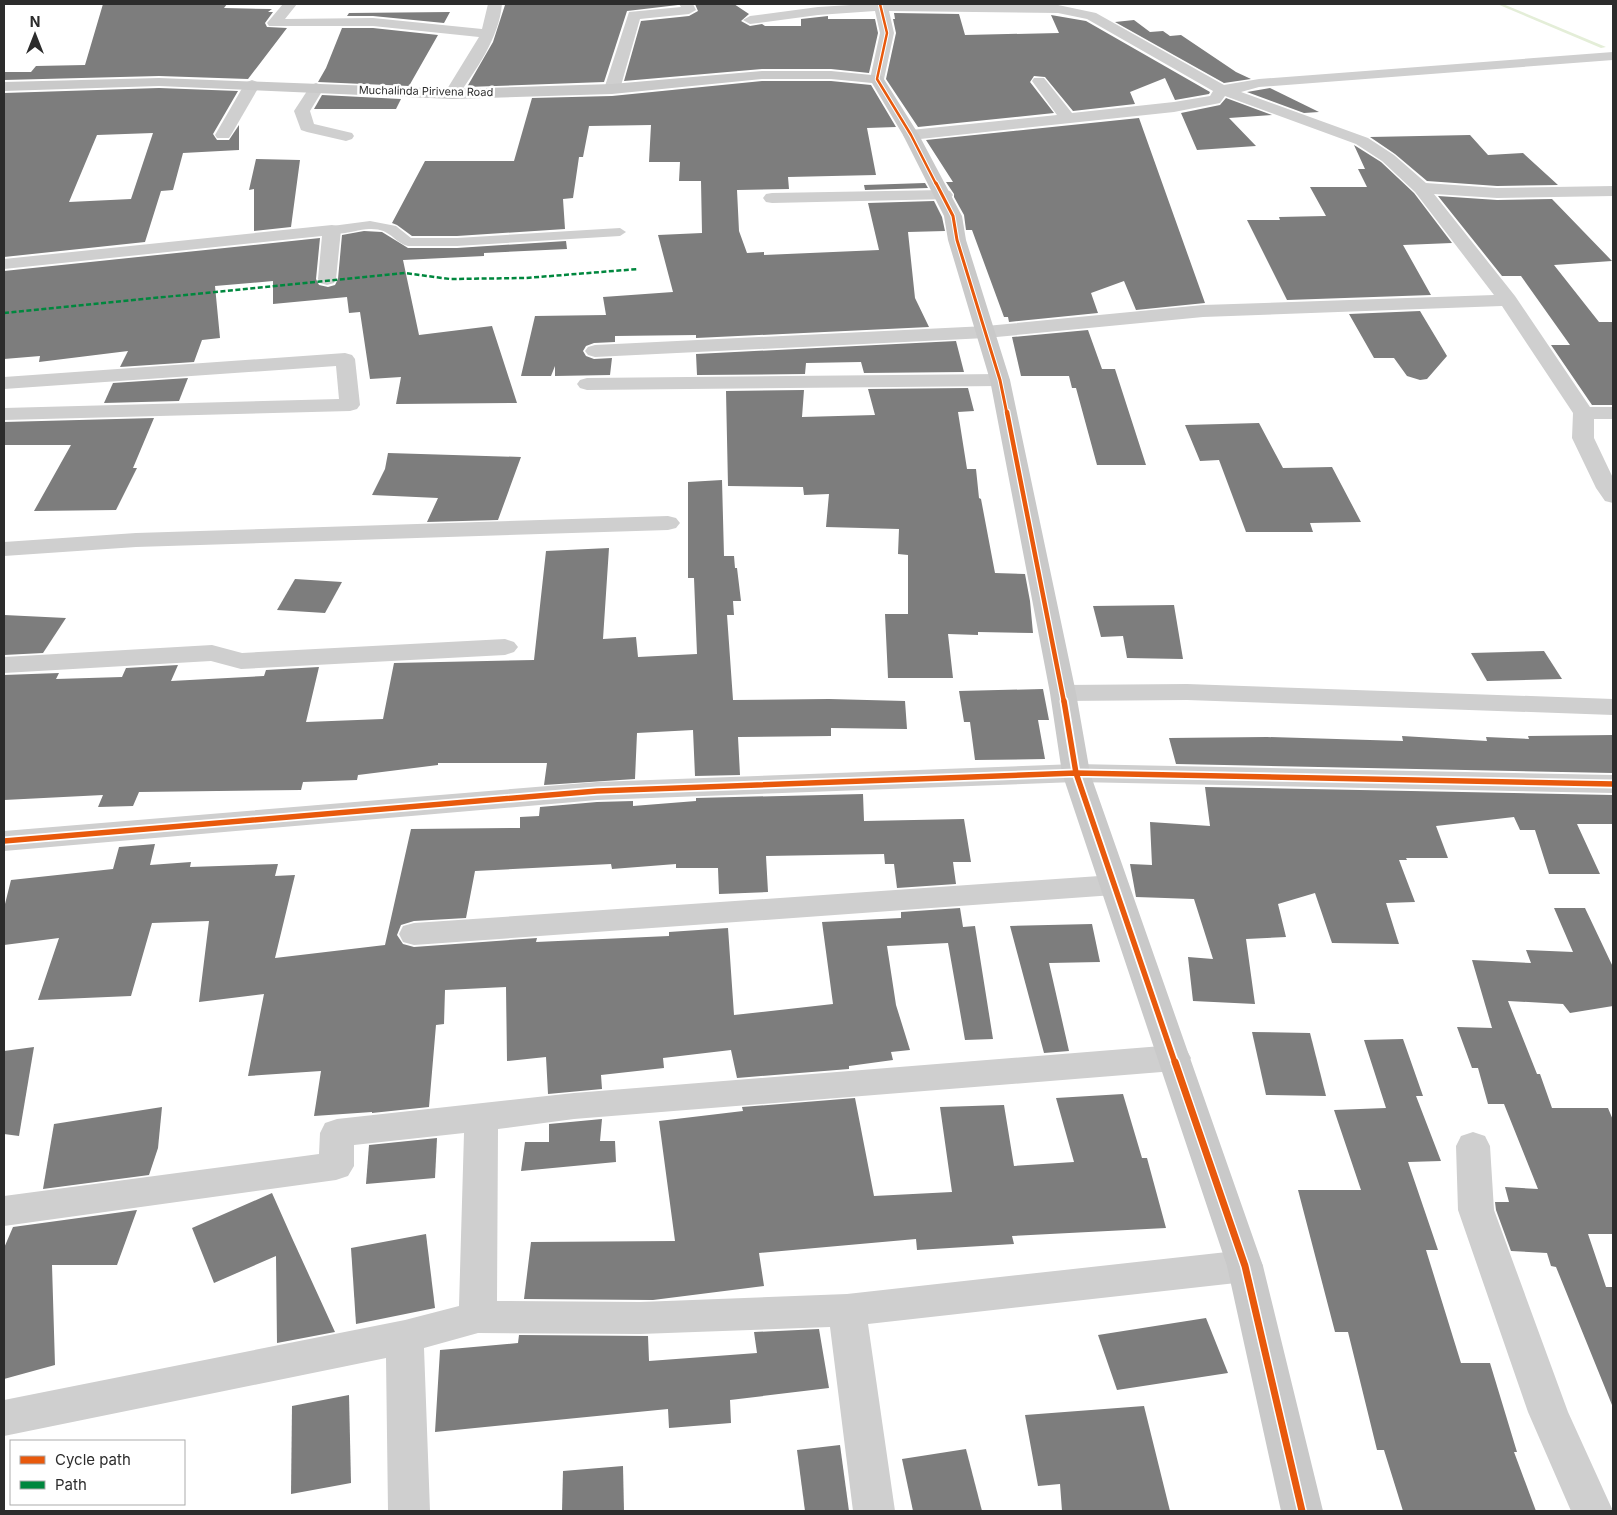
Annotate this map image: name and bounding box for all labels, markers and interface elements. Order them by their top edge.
north arrow [10,10,60,60]
text: N [30,13,40,30]
street label: Muchalinda Pirivena Road [359,83,493,99]
legend [10,1440,185,1505]
text: Cycle path [55,1450,131,1469]
text: Path [55,1475,87,1494]

